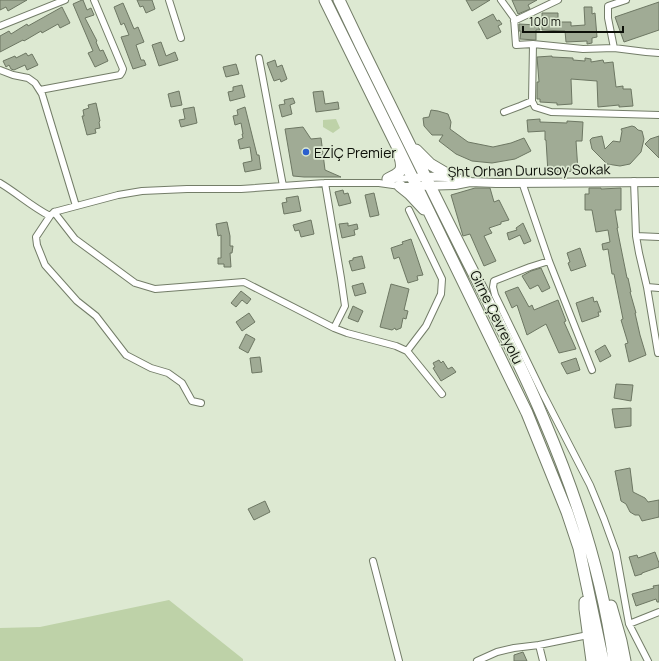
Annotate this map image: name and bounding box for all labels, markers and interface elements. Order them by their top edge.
scale bar [523,8,623,34]
text: 100 m [529,13,561,30]
place label: EZİÇ Premier [314,143,396,162]
marker: EZİÇ Premier [301,147,311,157]
street label: Şht Orhan Durusoy Sokak [447,159,612,181]
street label: Girne Çevreyolu [466,267,528,367]

